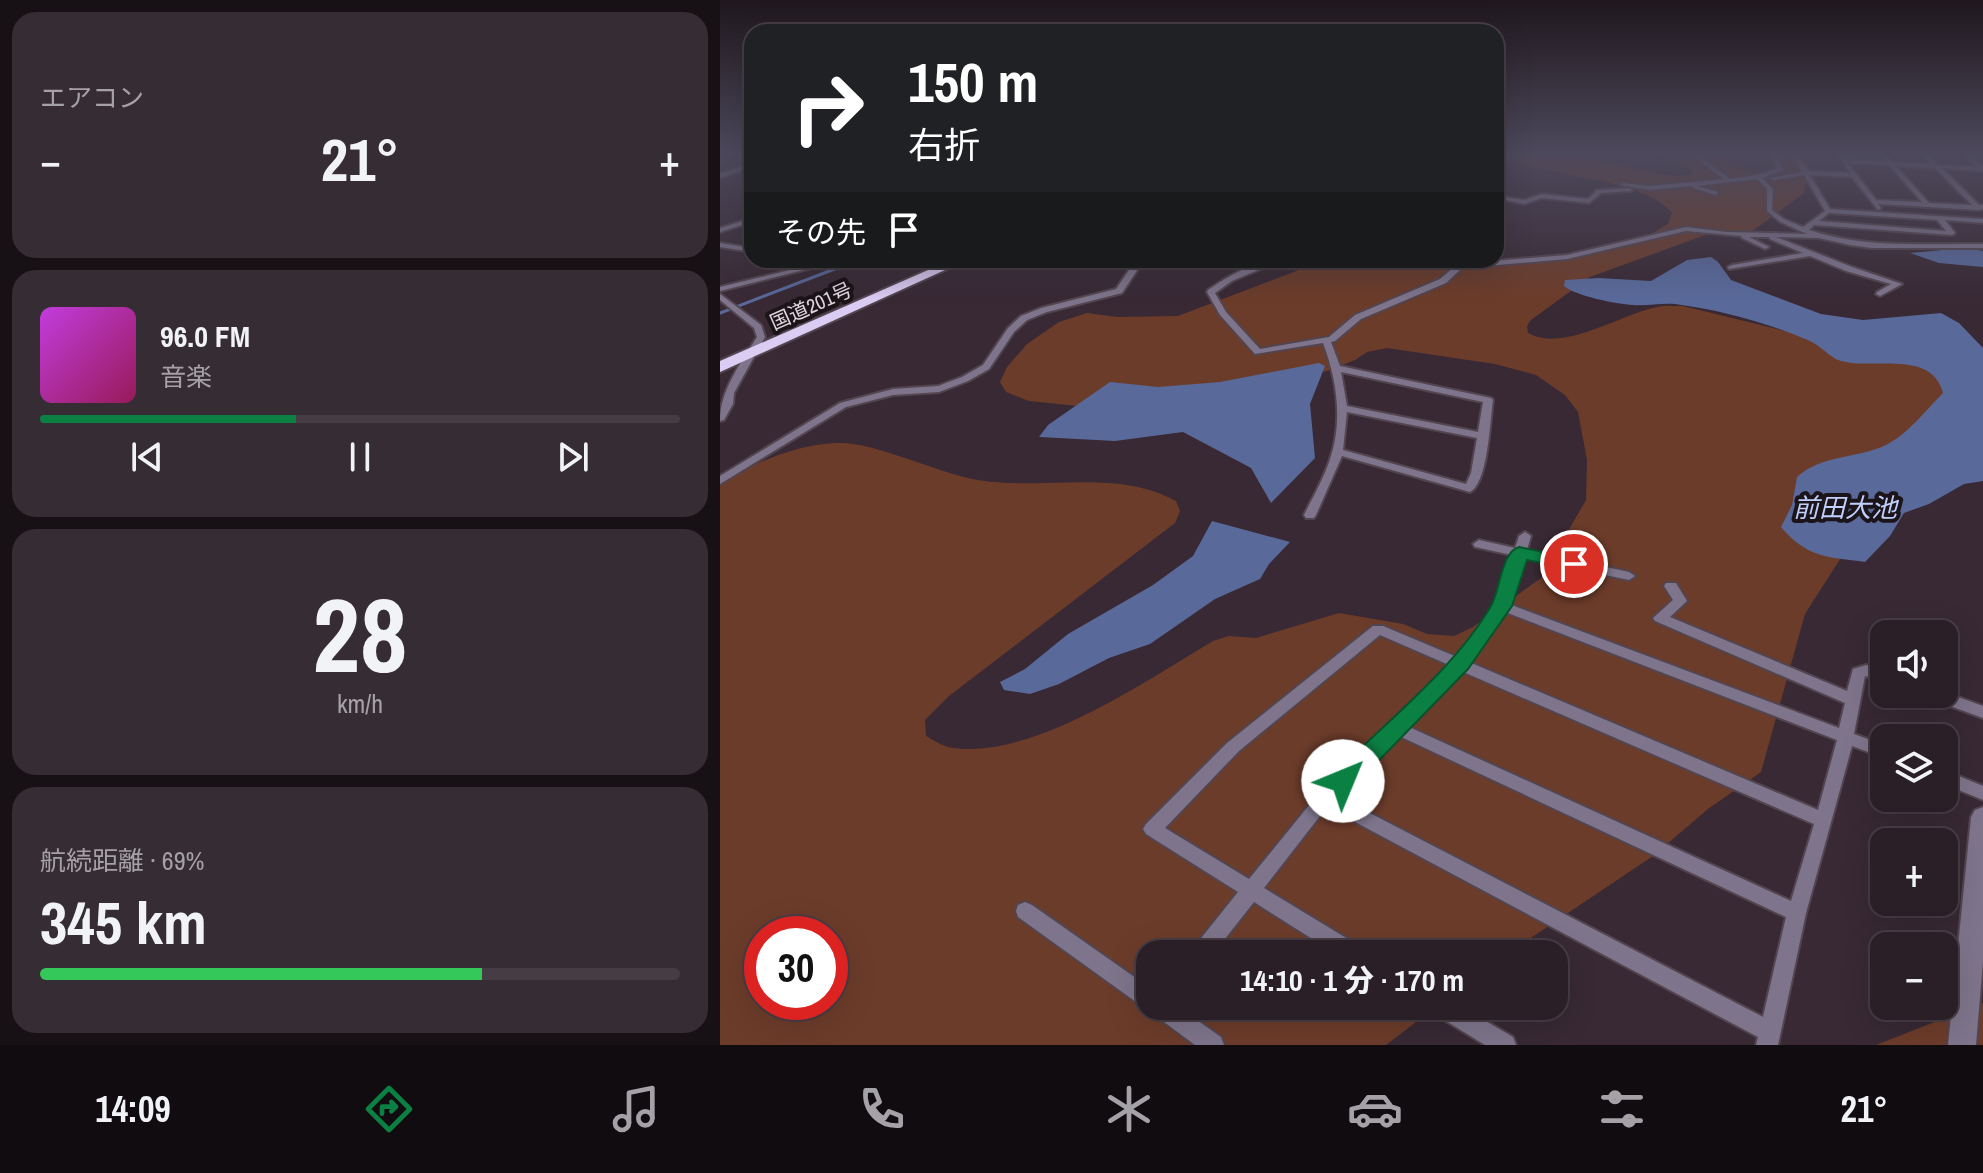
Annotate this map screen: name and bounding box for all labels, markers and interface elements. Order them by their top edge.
text: 150 m [908,44,1038,119]
icon: right [776,56,880,160]
text: エアコン [40,80,144,115]
text: 21° [321,119,399,200]
text: 右折 [908,121,980,169]
text: − [40,130,61,190]
text: + [659,130,680,190]
icon: arrive [882,208,926,252]
text: その先 [776,212,866,252]
street label: 国道201号 [765,275,856,336]
text: 96.0 FM [160,316,250,356]
text: 音楽 [160,359,212,394]
icon: previous [125,435,169,479]
icon: pause [338,435,382,479]
icon: next [551,435,595,479]
water label: 前田大池 [1793,490,1900,525]
pin [1540,530,1608,598]
icon: arrive [1552,542,1596,586]
text: 28 [313,564,407,704]
map controls [1870,620,1958,1020]
button: sound [1870,620,1958,708]
text: km/h [337,686,383,721]
button: layers [1870,724,1958,812]
position arrow [1301,739,1385,823]
button: + [1870,828,1958,916]
text: 航続距離 · 69% [40,843,204,878]
text: 345 km [40,882,207,963]
speed limit sign: 30 [744,916,848,1020]
button: − [1870,932,1958,1020]
text: 14:10 · 1 分 · 170 m [1240,960,1464,1000]
icon: directions [361,1081,417,1137]
icon: music [608,1081,664,1137]
icon: phone [854,1081,910,1137]
icon: climate [1101,1081,1157,1137]
icon: car [1347,1081,1403,1137]
icon: filters [1594,1081,1650,1137]
text: 14:09 [95,1085,171,1133]
text: 21° [1840,1085,1888,1133]

